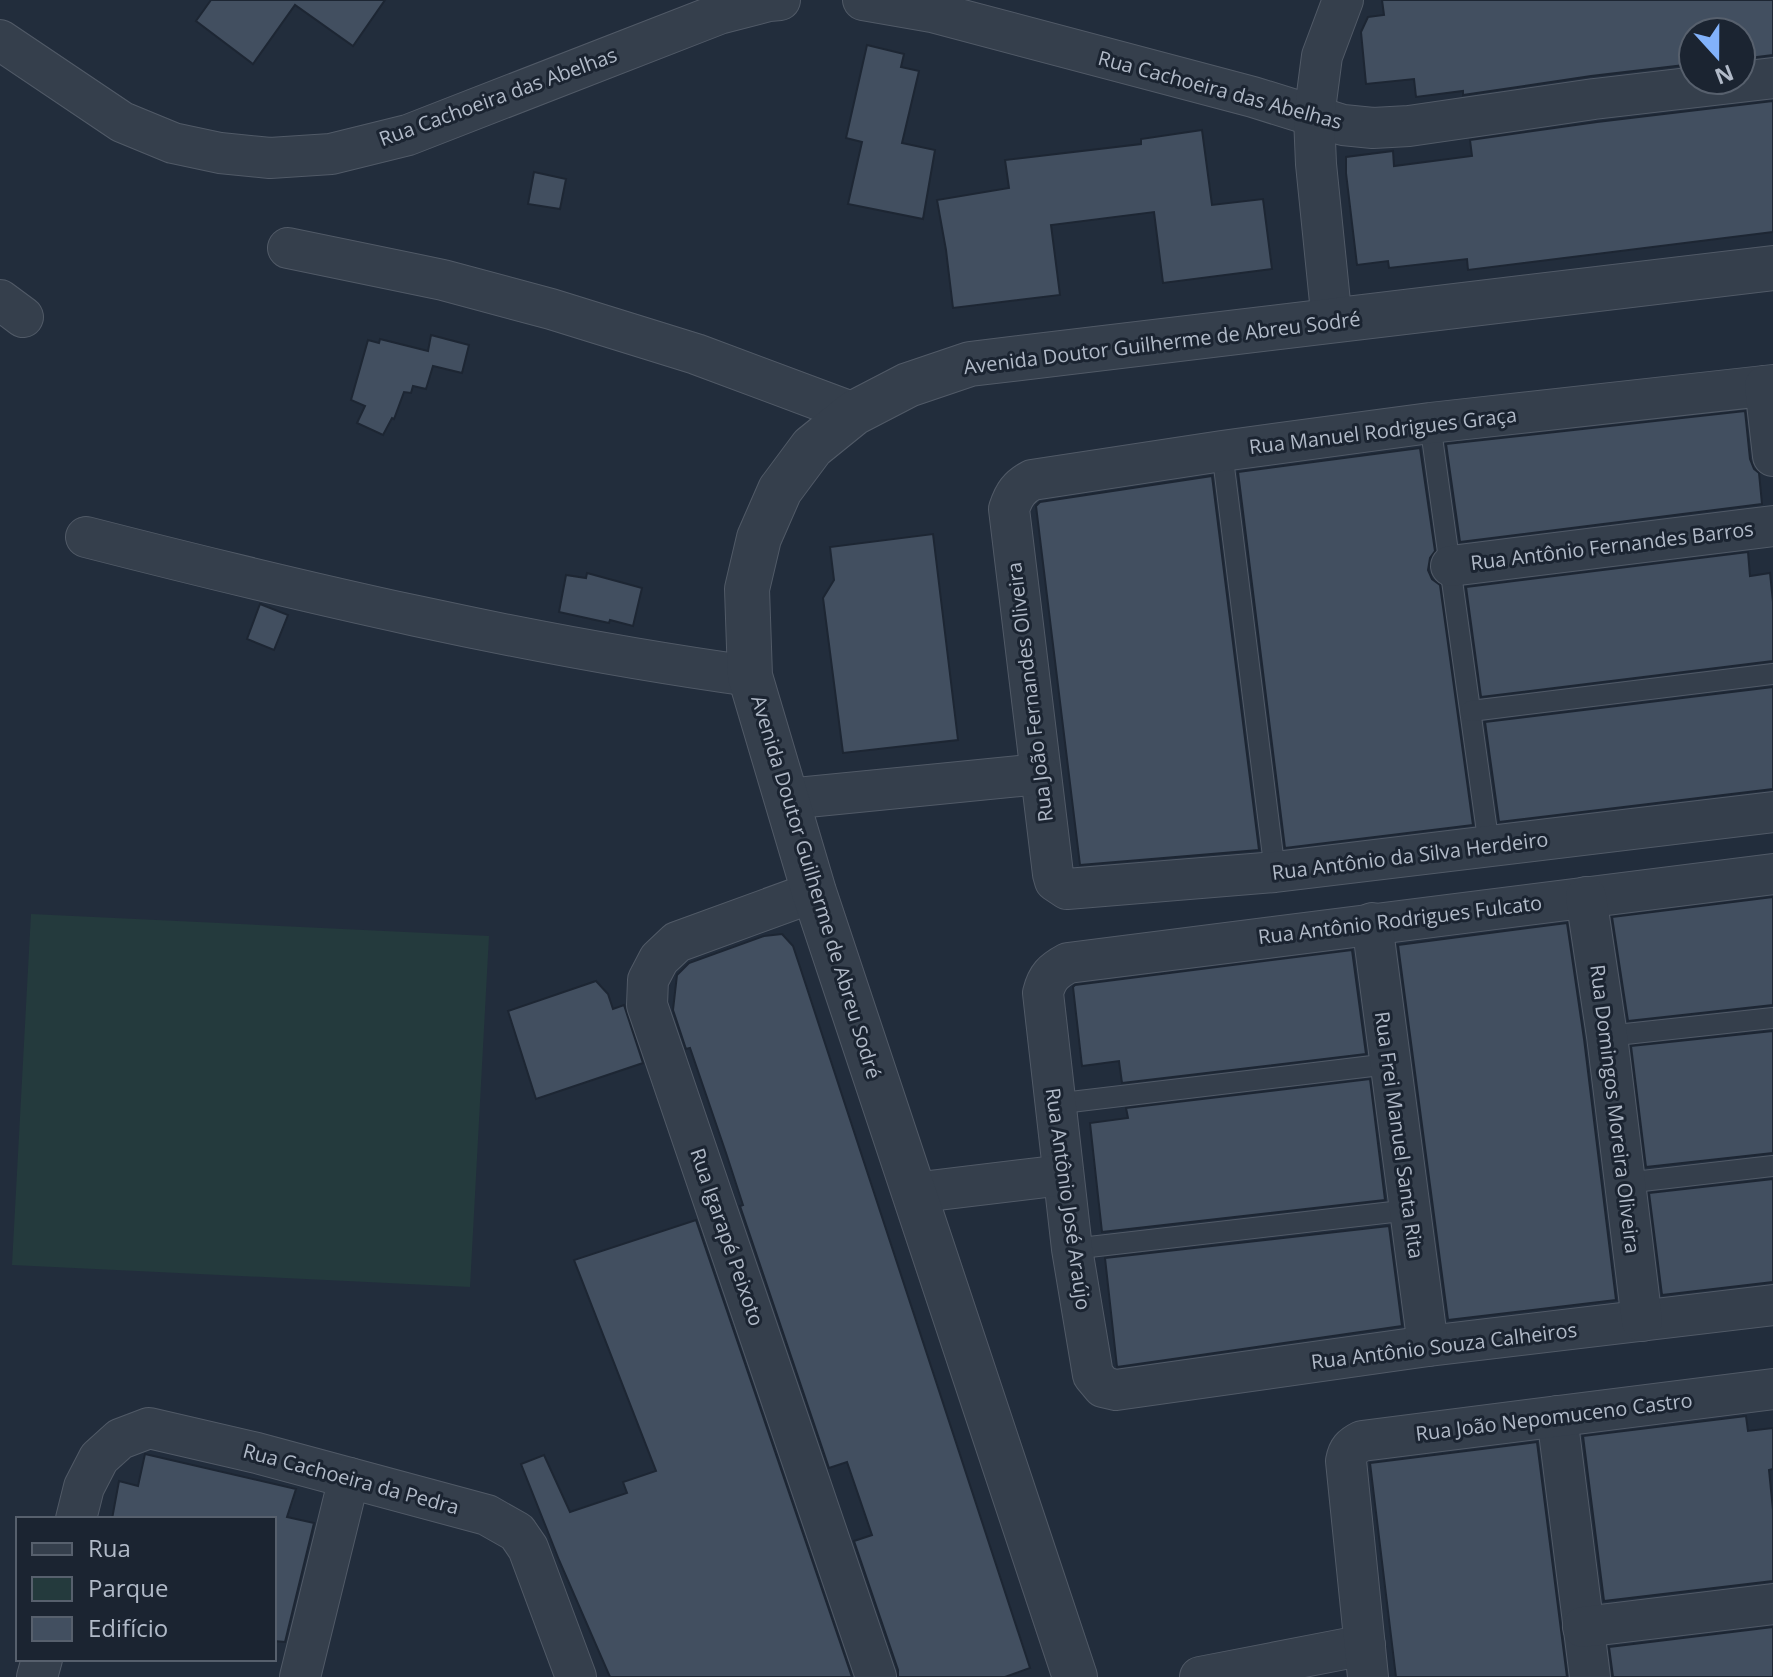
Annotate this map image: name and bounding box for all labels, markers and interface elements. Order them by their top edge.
north arrow [1677,16,1757,96]
street label: Rua Cachoeira das Abelhas [375,41,621,152]
street label: Rua Cachoeira das Abelhas [1095,44,1345,135]
text: N [1711,58,1738,93]
street label: Avenida Doutor Guilherme de Abreu Sodré [962,305,1362,380]
street label: Rua Manuel Rodrigues Graça [1248,401,1518,460]
street label: Rua Antônio Fernandes Barros [1469,515,1755,576]
street label: Rua João Fernandes Oliveira [1000,561,1059,823]
street label: Avenida Doutor Guilherme de Abreu Sodré [745,692,888,1082]
street label: Rua Antônio da Silva Herdeiro [1270,825,1550,886]
street label: Rua Antônio Rodrigues Fulcato [1256,889,1543,950]
street label: Rua Domingos Moreira Oliveira [1584,963,1647,1255]
street label: Rua Frei Manuel Santa Rita [1369,1010,1430,1260]
street label: Rua Antônio José Araújo [1040,1086,1097,1312]
street label: Rua Igarapé Peixoto [684,1144,771,1329]
street label: Rua Antônio Souza Calheiros [1310,1316,1578,1375]
street label: Rua João Nepomuceno Castro [1414,1386,1694,1447]
street label: Rua Cachoeira da Pedra [240,1437,462,1520]
legend [16,1517,276,1661]
text: Rua [88,1531,131,1564]
text: Parque [88,1571,168,1604]
text: Edifício [88,1611,168,1644]

